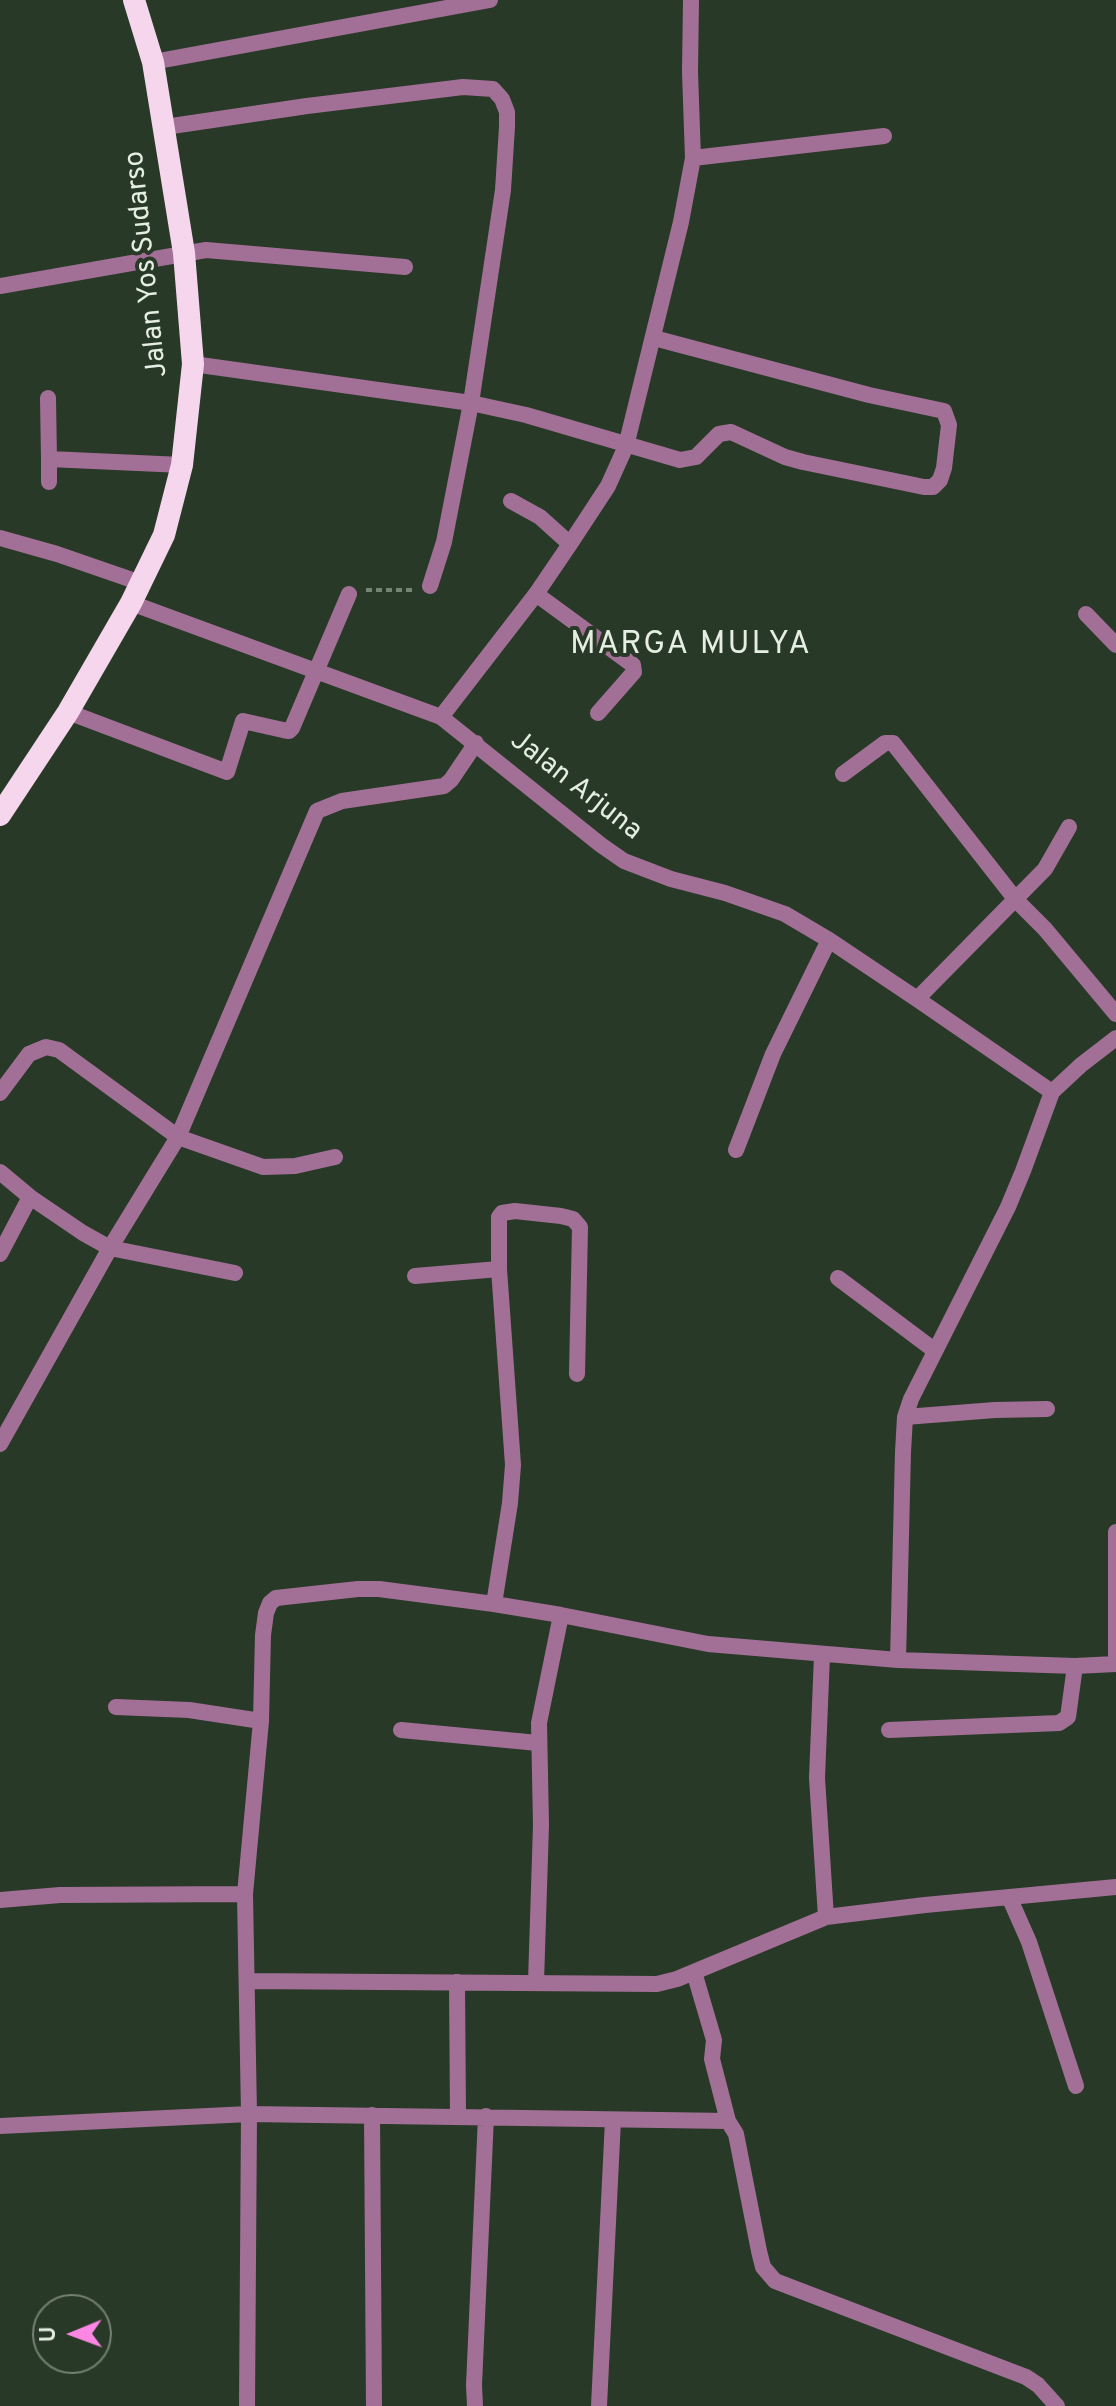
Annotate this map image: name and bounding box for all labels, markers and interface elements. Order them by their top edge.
street label: Jalan Yos Sudarso [119,149,177,379]
district label: MARGA MULYA [570,628,812,666]
street label: Jalan Arjuna [502,725,648,849]
north arrow [32,2294,112,2374]
text: U [36,2326,63,2342]

